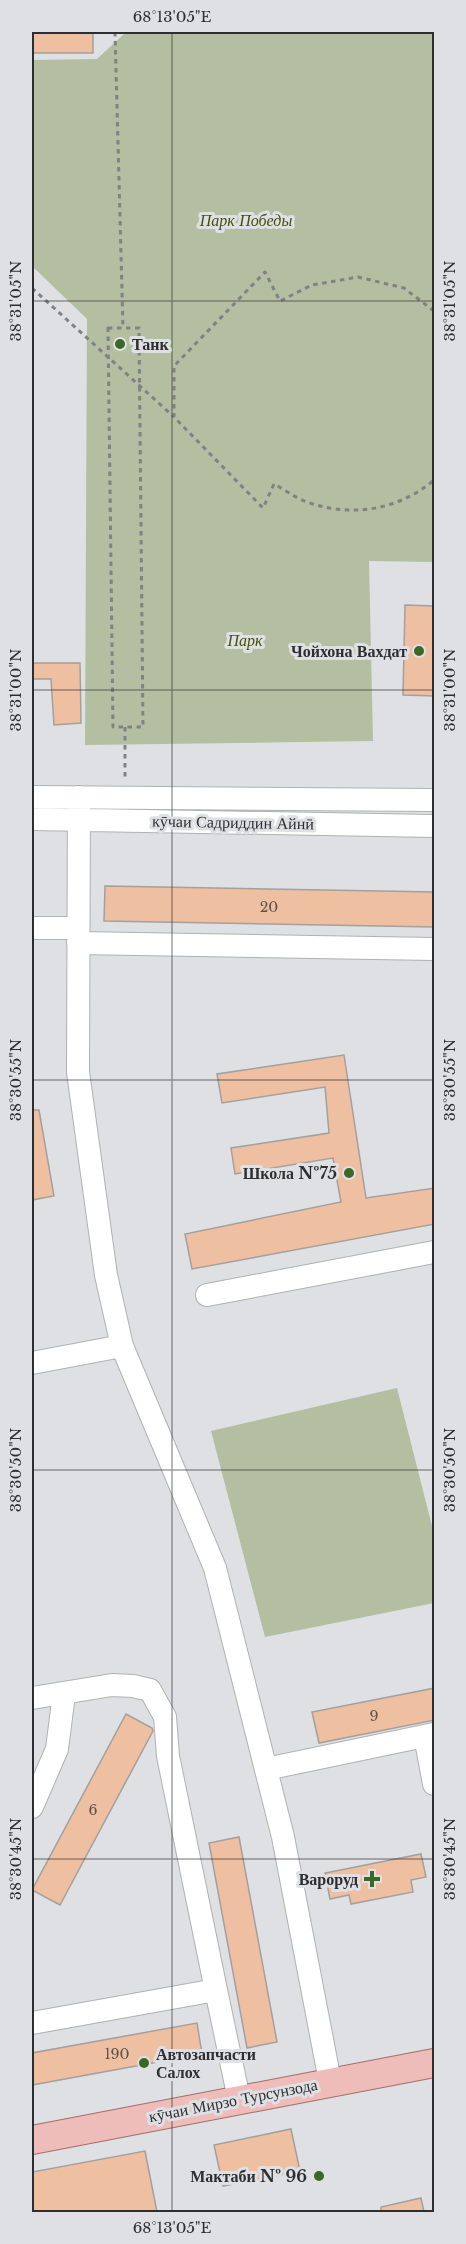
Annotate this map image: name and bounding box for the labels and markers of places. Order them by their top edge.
place label: Танк [132,334,169,354]
marker: Танк [113,337,127,351]
place label: Чойхона Вахдат [291,641,407,661]
marker: Чойхона Вахдат [412,644,426,658]
place label: Школа №75 [243,1163,337,1183]
marker: Школа №75 [342,1166,356,1180]
place label: Вароруд [299,1869,358,1889]
marker: Вароруд [363,1870,381,1888]
place label: Автозапчасти Салох [156,2044,256,2082]
marker: Автозапчасти Салох [137,2056,151,2070]
place label: Мактаби № 96 [190,2166,307,2186]
marker: Мактаби № 96 [312,2169,326,2183]

